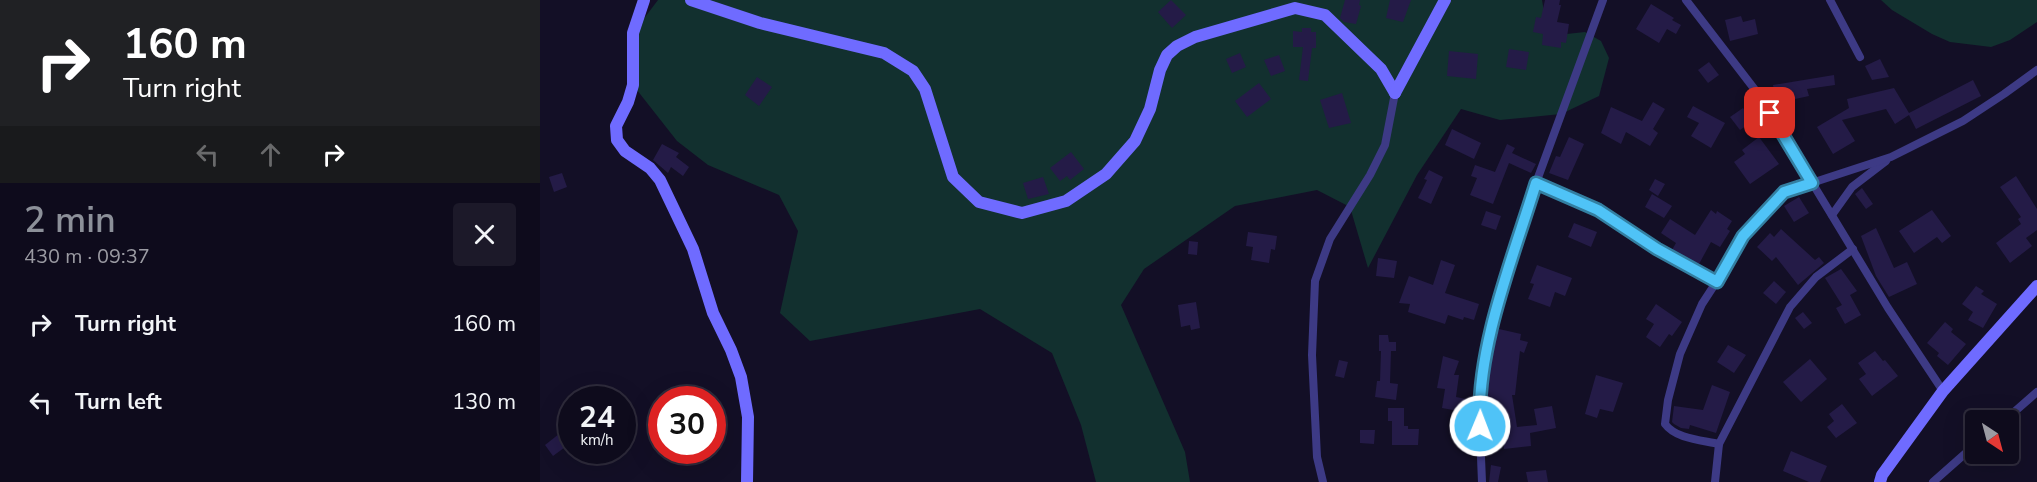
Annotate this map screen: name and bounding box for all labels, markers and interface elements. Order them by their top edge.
text: 160 m [123,16,247,73]
icon: right [24,24,102,102]
text: Turn right [123,70,241,107]
pin [1744,87,1795,138]
icon: arrive [1753,96,1786,129]
icon: left [191,138,224,171]
icon: ahead [254,138,287,171]
icon: right [317,138,350,171]
text: 2 min [24,196,116,245]
button: close [453,203,516,266]
text: 430 m · 09:37 [24,243,150,270]
icon: right [24,308,57,341]
text: Turn right [75,309,176,339]
text: 160 m [452,309,516,339]
icon: left [24,386,57,419]
speed limit sign: 30 [648,386,726,464]
text: Turn left [75,387,162,417]
text: 130 m [452,387,516,417]
position arrow [1448,394,1512,458]
text: 24 [579,397,615,438]
north arrow [1965,410,2019,464]
map controls [1965,410,2019,464]
text: km/h [580,430,614,450]

